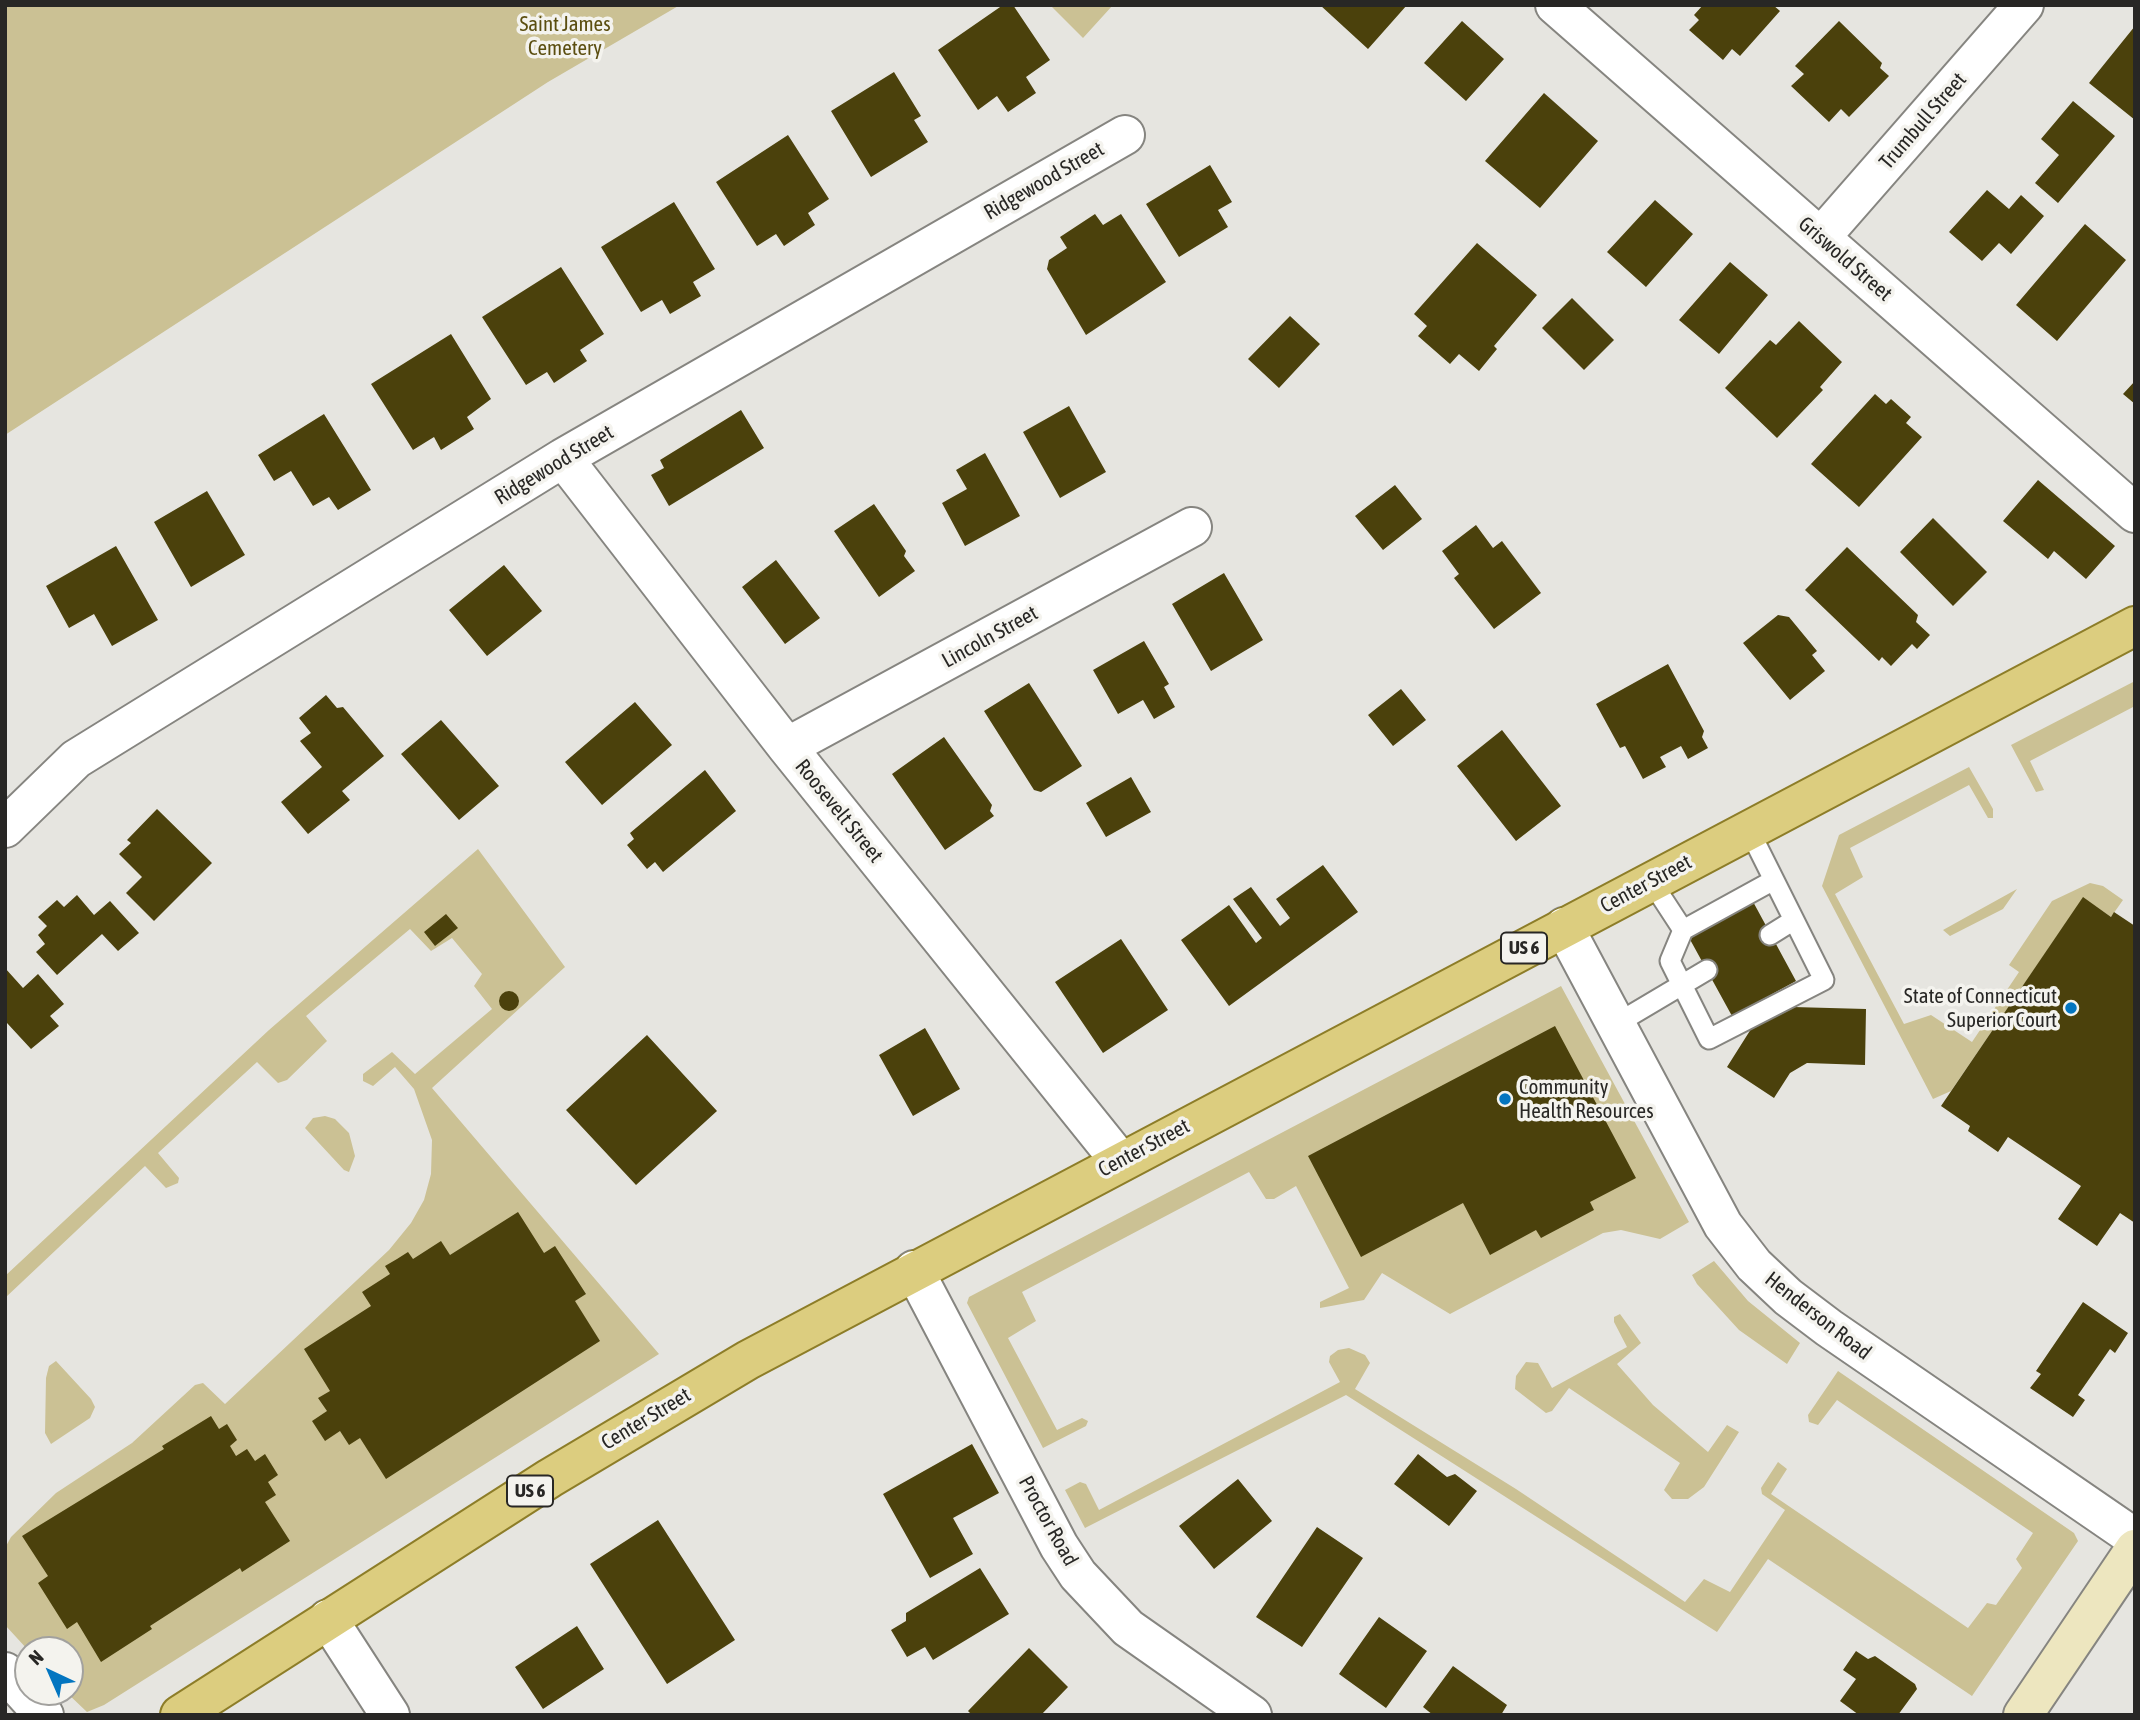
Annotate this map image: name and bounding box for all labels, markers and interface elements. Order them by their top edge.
park label: Saint James Cemetery [519,11,611,61]
street label: Trumbull Street [1874,68,1972,174]
street label: Ridgewood Street [980,137,1108,225]
street label: Griswold Street [1793,211,1897,307]
street label: Ridgewood Street [490,420,618,510]
street label: Lincoln Street [938,600,1042,674]
street label: Roosevelt Street [790,754,888,868]
street label: Center Street [1596,849,1696,919]
road number: US 6 [1501,932,1547,964]
place label: State of Connecticut Superior Court [1904,983,2057,1033]
marker: State of Connecticut Superior Court [2063,1000,2079,1016]
place label: Community Health Resources [1519,1074,1654,1124]
marker: Community Health Resources [1497,1091,1513,1107]
street label: Center Street [1094,1113,1194,1183]
street label: Henderson Road [1760,1267,1876,1365]
street label: Center Street [597,1383,695,1455]
street label: Proctor Road [1013,1472,1083,1570]
road number: US 6 [507,1476,553,1506]
north arrow [14,1636,84,1706]
text: N [24,1646,47,1669]

